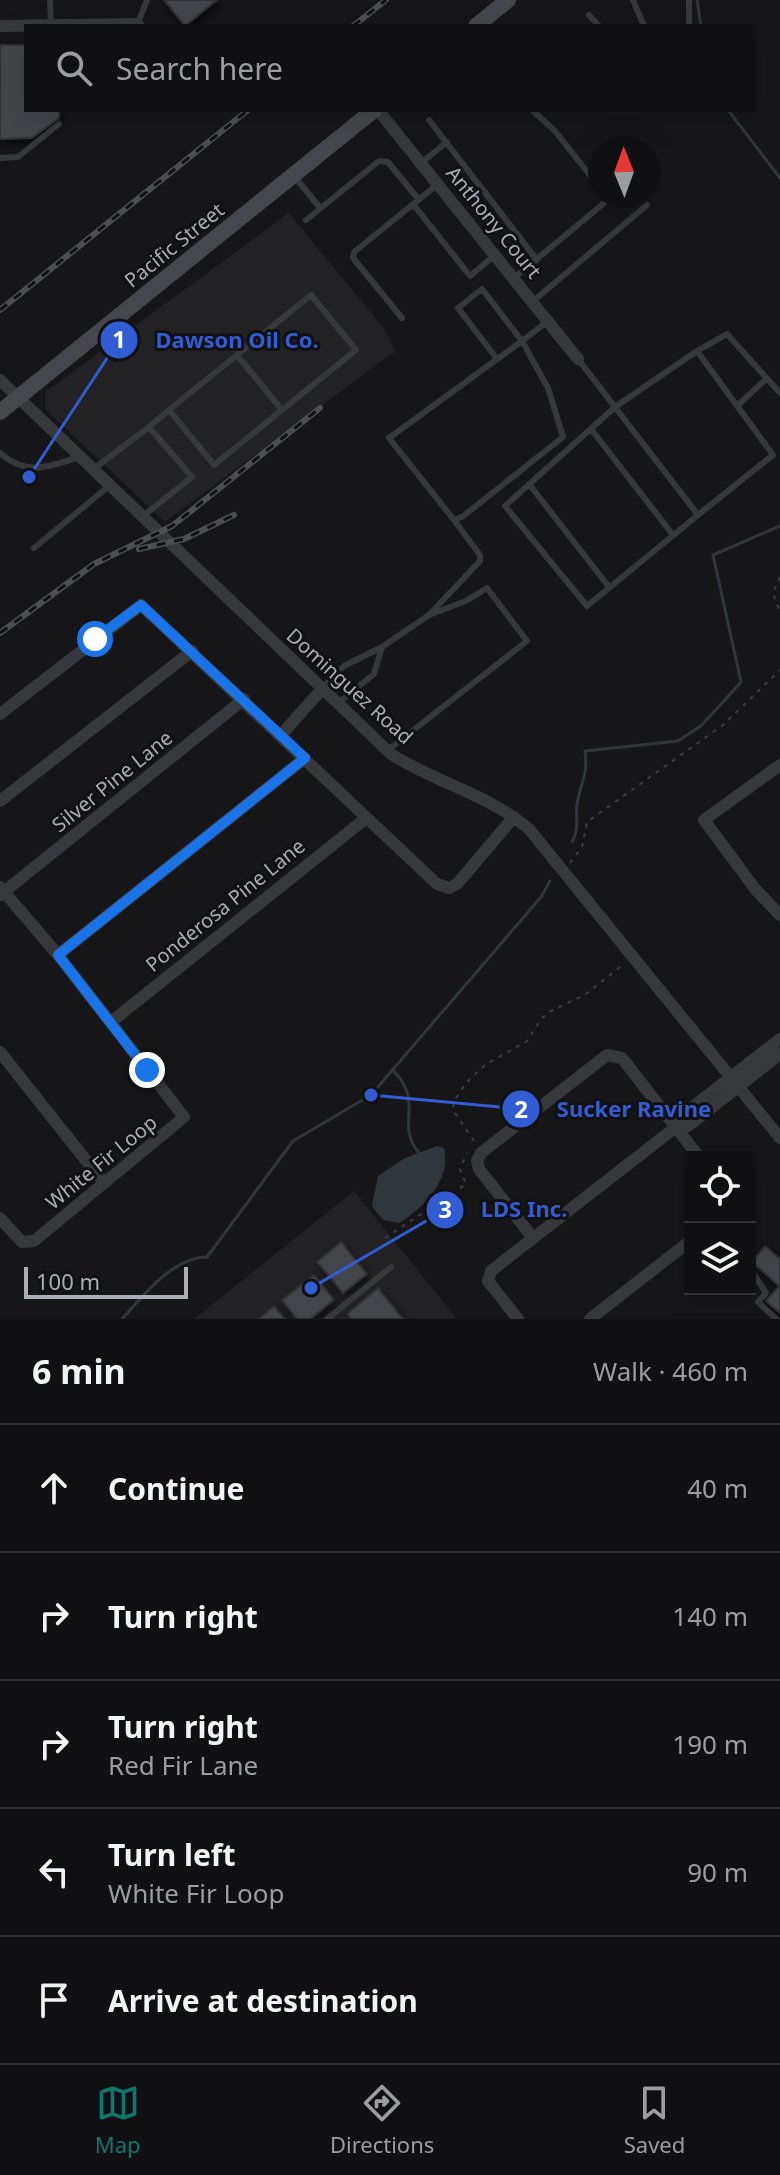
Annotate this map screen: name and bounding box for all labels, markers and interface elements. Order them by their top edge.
search box [24,24,756,112]
icon: search [52,46,96,90]
text: Search here [116,48,283,89]
north arrow [588,136,660,208]
street label: Anthony Court [440,160,548,284]
street label: Pacific Street [119,197,229,293]
callout: Dawson Oil Co. [99,317,335,363]
text: 1 [112,322,126,355]
text: Dawson Oil Co. [155,324,319,354]
route start [77,621,113,657]
street label: Dominguez Road [281,622,419,750]
street label: Silver Pine Lane [46,724,178,838]
street label: Ponderosa Pine Lane [140,832,310,978]
route end [129,1052,165,1088]
callout: Sucker Ravine [501,1086,727,1132]
text: 2 [514,1092,528,1125]
text: Sucker Ravine [557,1093,711,1123]
street label: White Fir Loop [40,1109,162,1215]
map controls [684,1151,756,1295]
button: locate [684,1151,756,1223]
callout: LDS Inc. [425,1187,584,1233]
text: 3 [438,1192,452,1225]
text: LDS Inc. [481,1193,567,1223]
button: layers [684,1223,756,1295]
scale bar [24,1263,188,1299]
text: 100 m [36,1266,100,1296]
text: 6 min [32,1348,126,1394]
text: Walk · 460 m [593,1353,748,1389]
icon: ahead [32,1466,76,1510]
text: Continue [108,1468,244,1509]
text: 40 m [687,1470,748,1506]
icon: right [32,1594,76,1638]
text: Turn right [108,1596,258,1637]
text: 140 m [672,1598,748,1634]
text: Turn right [108,1706,258,1747]
icon: right [32,1722,76,1766]
text: 190 m [672,1726,748,1762]
text: Red Fir Lane [108,1747,258,1783]
text: Turn left [108,1834,236,1875]
icon: left [32,1850,76,1894]
text: 90 m [687,1854,748,1890]
text: White Fir Loop [108,1875,285,1911]
icon: arrive [32,1978,76,2022]
text: Arrive at destination [108,1980,418,2021]
tab: Map [95,2081,141,2159]
tab: Directions [330,2081,434,2159]
tab: Saved [624,2081,685,2159]

